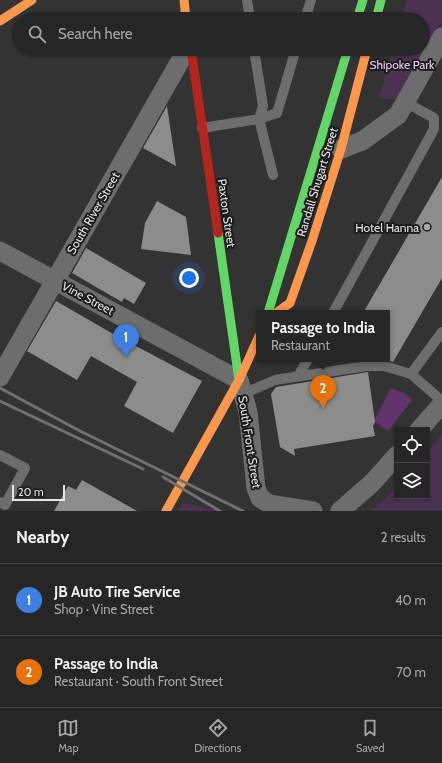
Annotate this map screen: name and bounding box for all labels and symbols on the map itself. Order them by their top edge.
park label: Shipoke Park [370,57,435,72]
street label: Randall Shugart Street [293,126,341,238]
street label: South River Street [63,169,123,257]
street label: Paxton Street [215,178,239,248]
place label: Hotel Hanna [355,220,419,235]
marker: Hotel Hanna [422,222,432,232]
your location [179,268,199,288]
street label: Vine Street [59,278,117,318]
pin: 1 [113,324,139,357]
pin: 2 [310,375,336,408]
street label: South Front Street [235,395,265,489]
scale bar [12,483,65,502]

